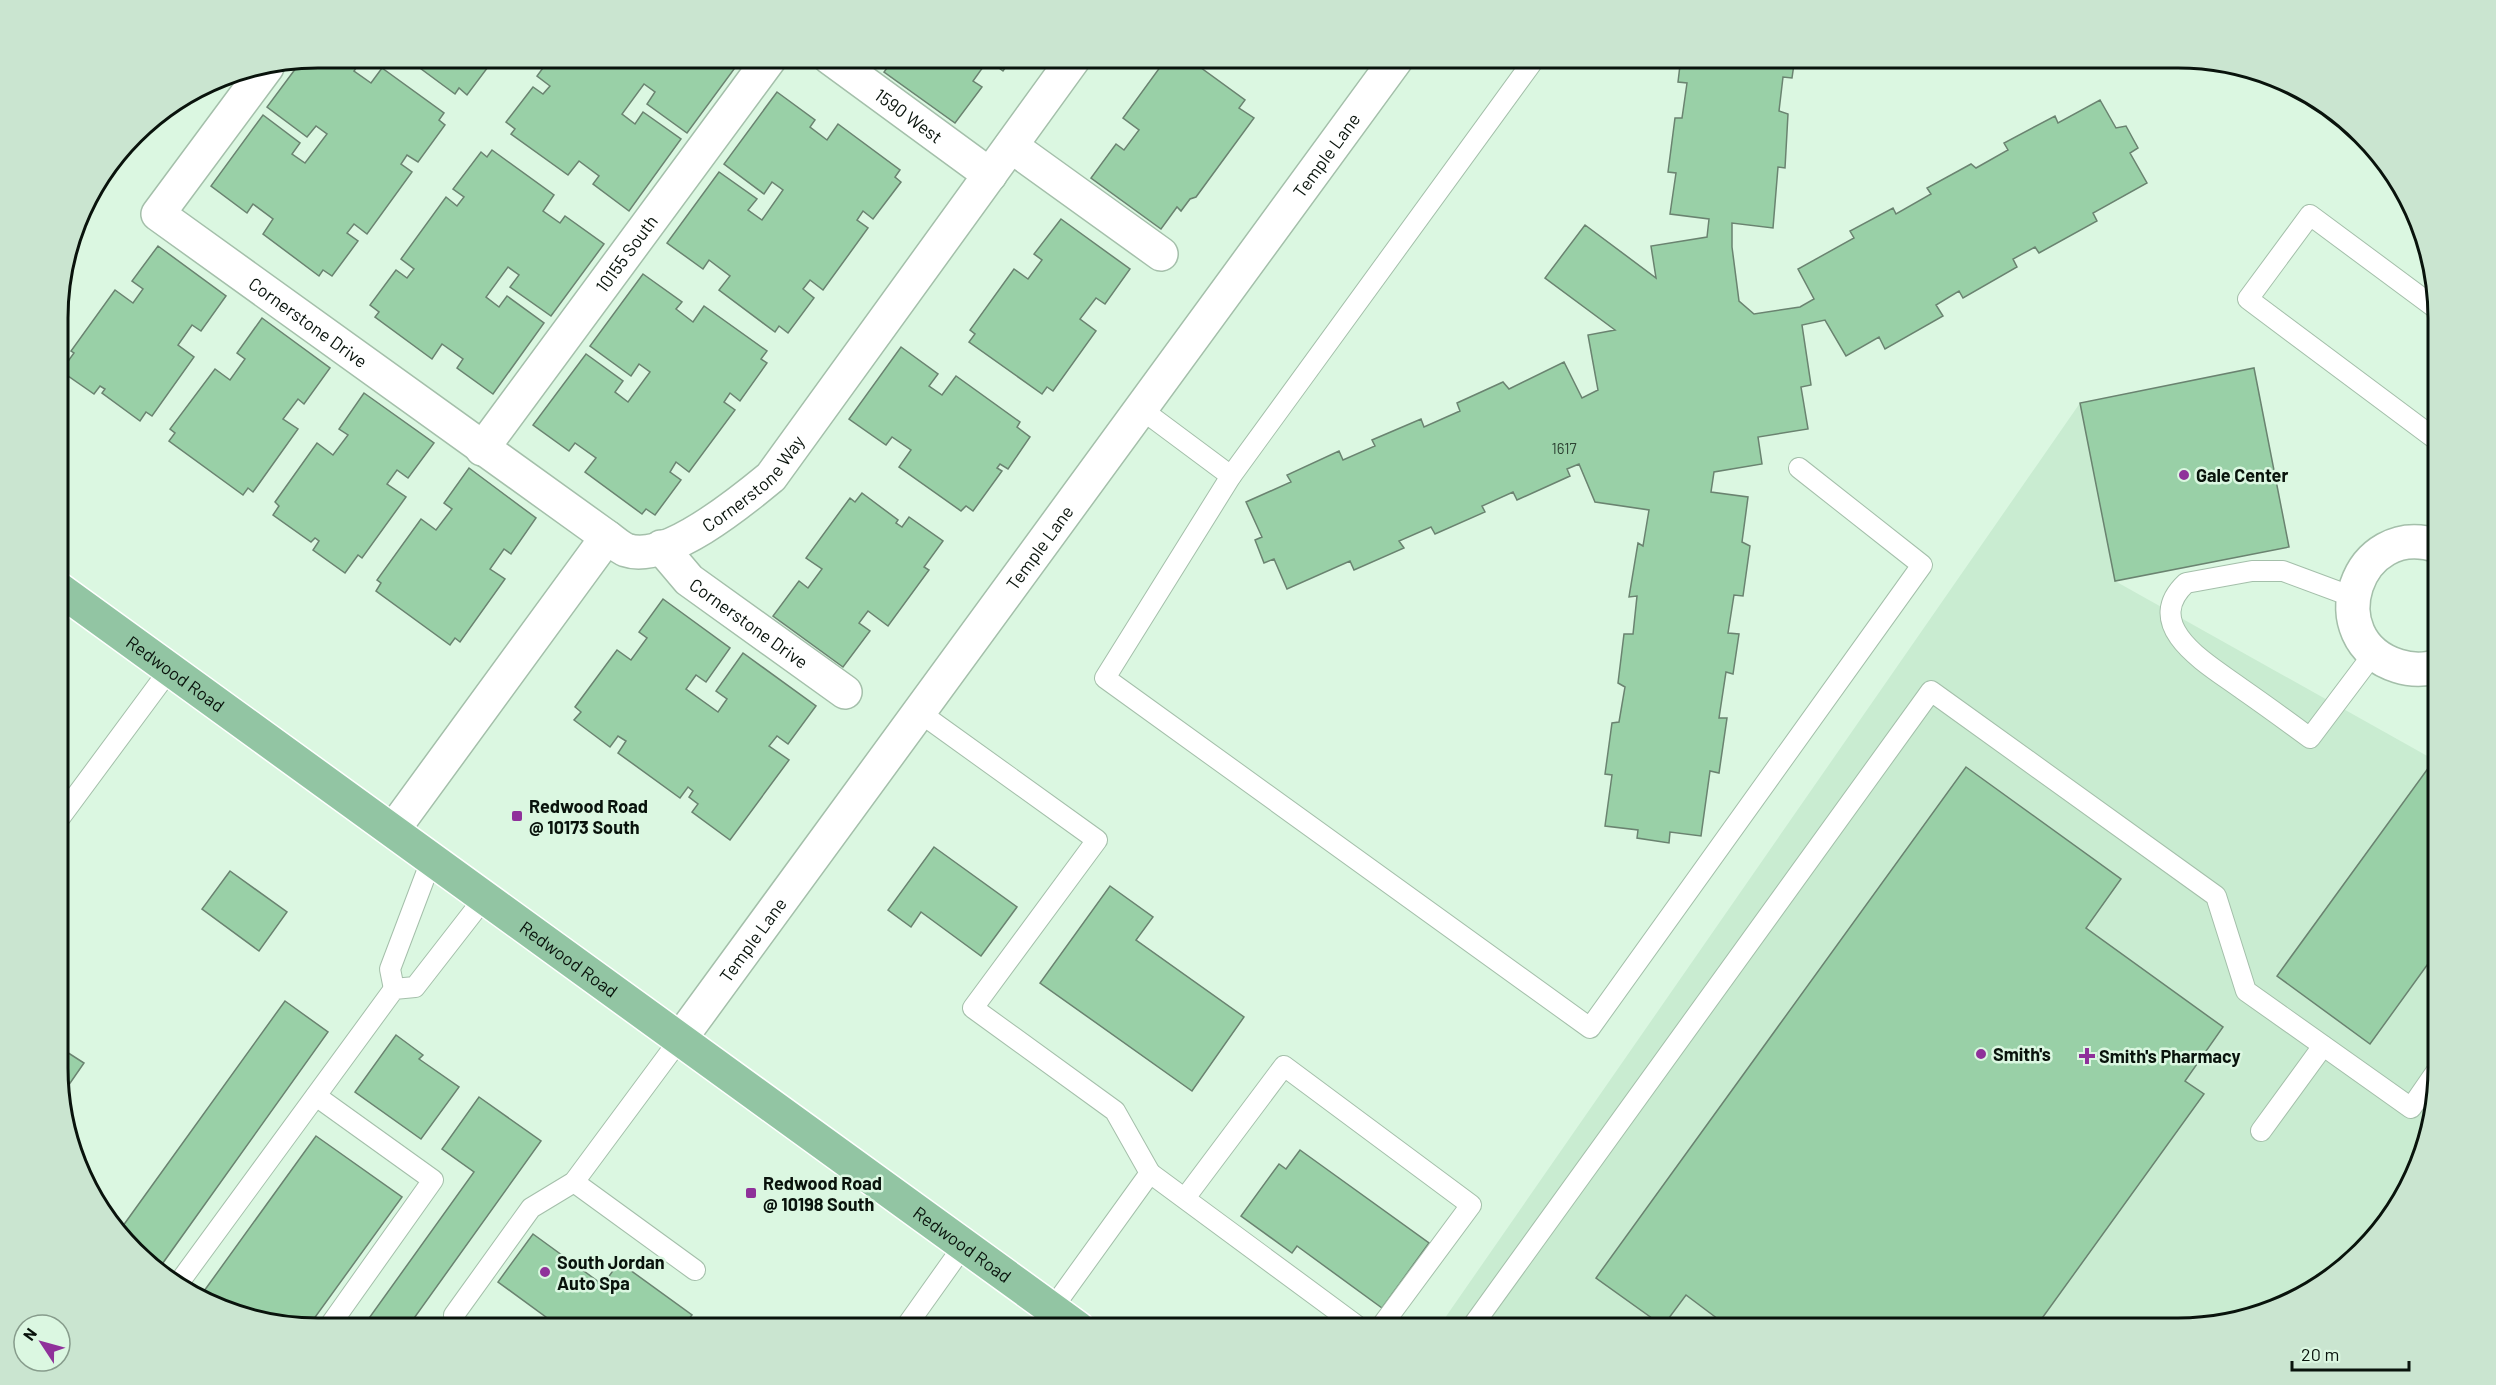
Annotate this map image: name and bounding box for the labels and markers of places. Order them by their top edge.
place label: Gale Center [2196,464,2288,486]
marker: Gale Center [2177,468,2191,482]
place label: Redwood Road @ 10173 South [529,795,648,838]
marker: Redwood Road @ 10173 South [510,809,524,823]
place label: Smith's [1993,1043,2051,1065]
place label: Smith's Pharmacy [2099,1045,2241,1067]
marker: Smith's [1974,1047,1988,1061]
marker: Smith's Pharmacy [2080,1049,2094,1063]
place label: Redwood Road @ 10198 South [763,1172,882,1215]
marker: Redwood Road @ 10198 South [744,1186,758,1200]
place label: South Jordan Auto Spa [557,1251,665,1294]
marker: South Jordan Auto Spa [538,1265,552,1279]

